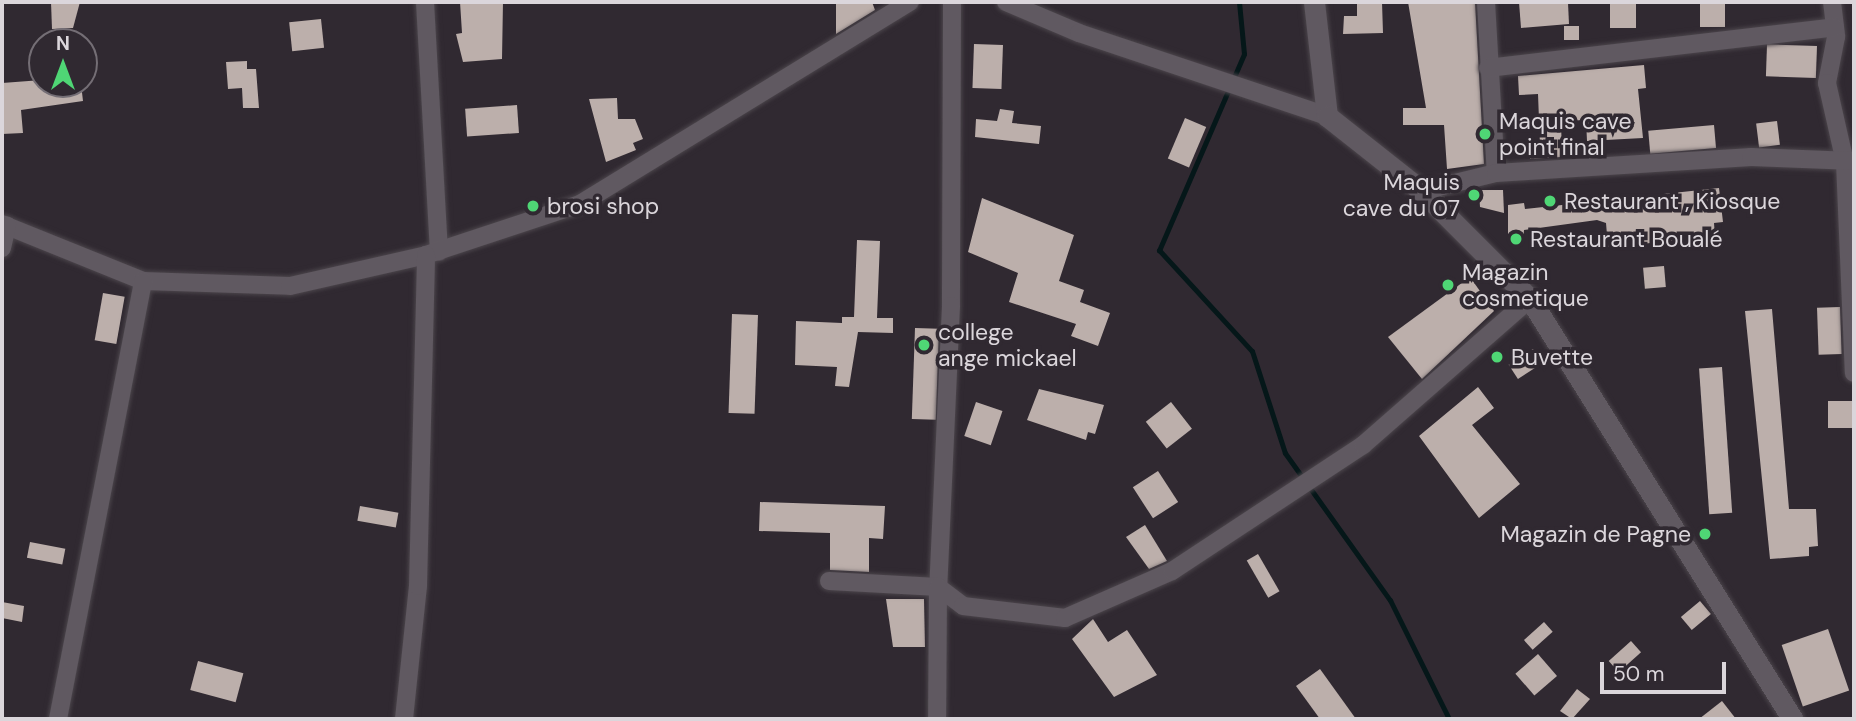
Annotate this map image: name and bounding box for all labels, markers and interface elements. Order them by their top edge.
north arrow [28,28,98,98]
text: N [56,31,70,56]
place label: Maquis cave point final [1499,107,1631,161]
marker: Maquis cave point final [1477,126,1493,142]
place label: Maquis cave du 07 [1343,168,1460,222]
marker: Maquis cave du 07 [1466,187,1482,203]
place label: Restaurant , Kiosque [1564,187,1780,215]
place label: brosi shop [547,192,659,220]
marker: Restaurant , Kiosque [1542,193,1558,209]
marker: brosi shop [525,198,541,214]
place label: Restaurant Boualé [1530,225,1723,253]
marker: Restaurant Boualé [1508,231,1524,247]
place label: Magazin cosmetique [1462,258,1589,312]
marker: Magazin cosmetique [1440,277,1456,293]
place label: college ange mickael [938,318,1077,372]
marker: college ange mickael [916,337,932,353]
place label: Buvette [1511,343,1593,371]
marker: Buvette [1489,349,1505,365]
place label: Magazin de Pagne [1500,520,1691,548]
marker: Magazin de Pagne [1697,526,1713,542]
scale bar [1604,648,1730,692]
text: 50 m [1613,660,1664,688]

